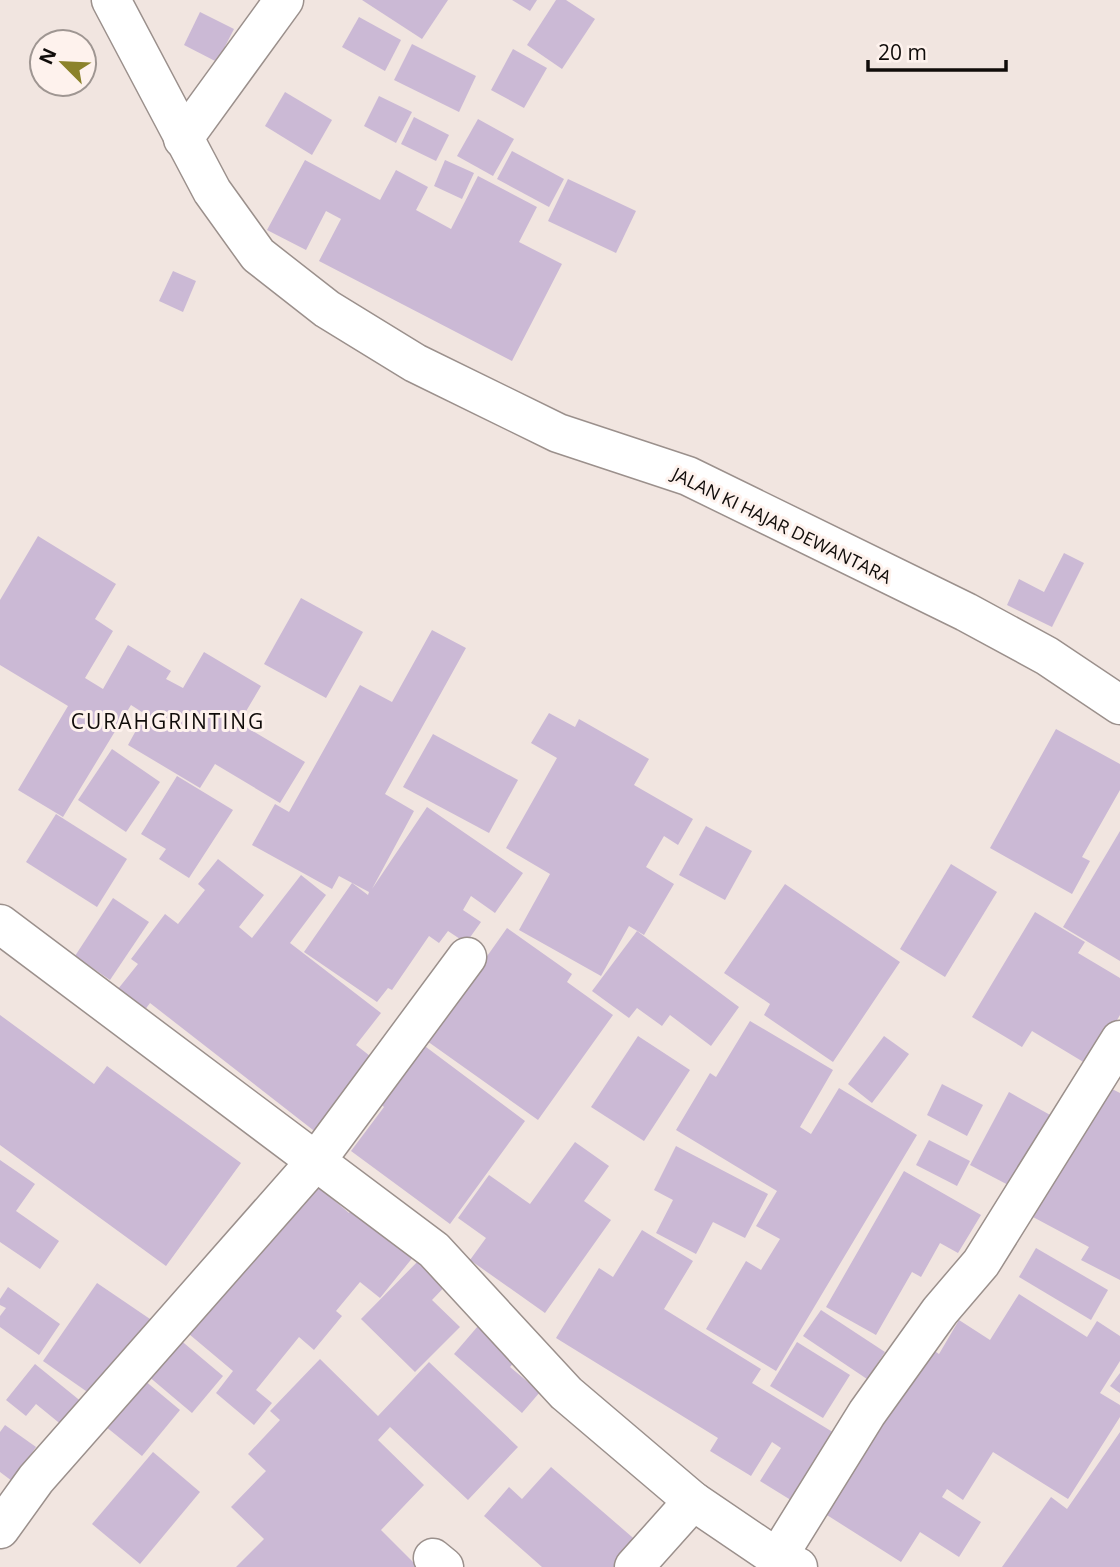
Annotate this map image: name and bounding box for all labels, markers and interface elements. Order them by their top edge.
north arrow [28,28,98,98]
scale bar [868,28,1006,72]
text: 20 m [878,38,927,66]
text: N [32,44,62,68]
street label: JALAN KI HAJAR DEWANTARA [667,461,896,589]
district label: CURAHGRINTING [71,707,265,735]

